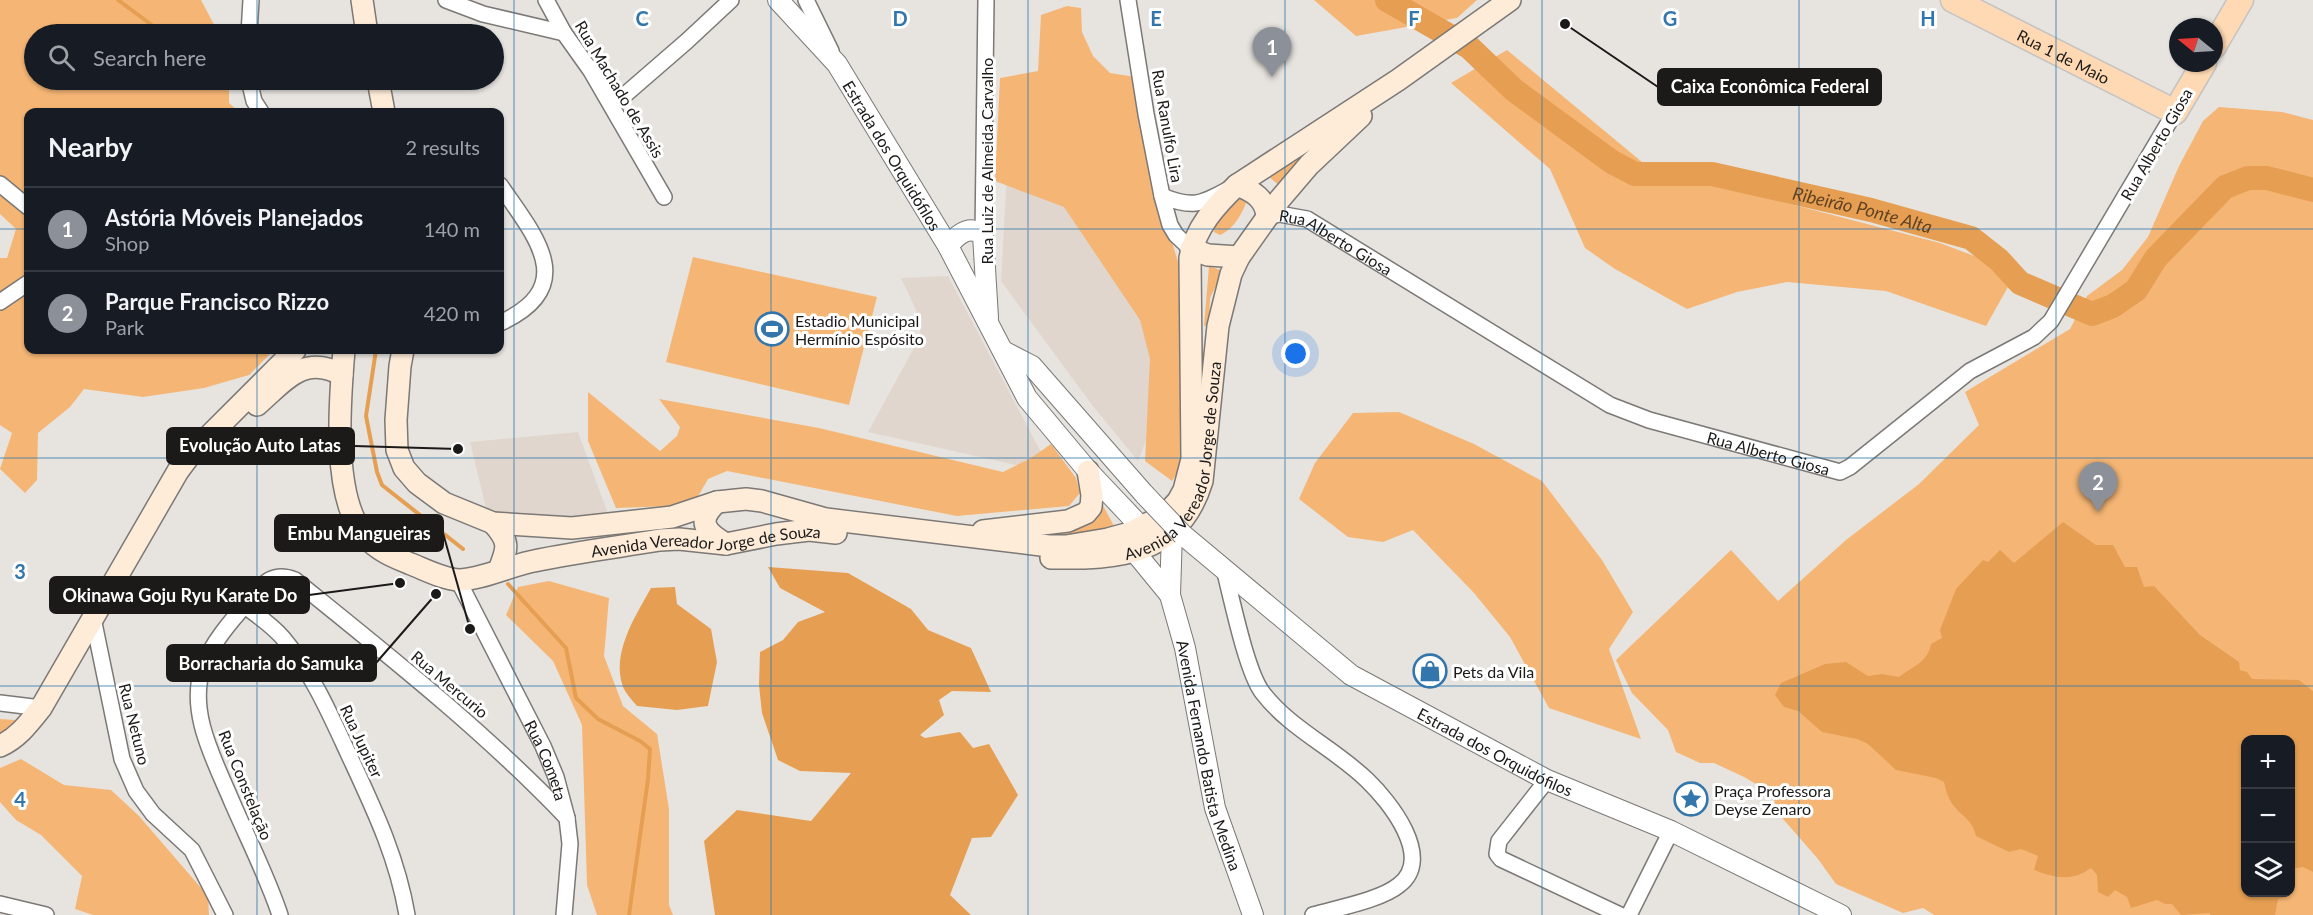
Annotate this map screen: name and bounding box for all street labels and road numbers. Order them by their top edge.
street label: Rua Machado de Assis [572,17,668,161]
street label: Rua 1 de Maio [2014,25,2113,87]
street label: Rua Luiz de Almeida Carvalho [977,58,996,264]
street label: Rua Ranulfo Lira [1149,68,1187,184]
street label: Estrada dos Orquidófilos [840,77,946,234]
street label: Rua Alberto Giosa [2116,85,2196,203]
street label: Rua Alberto Giosa [1278,205,1396,279]
street label: Avenida Vereador Jorge de Souza [1122,360,1224,563]
street label: Rua Alberto Giosa [1705,427,1832,478]
street label: Avenida Vereador Jorge de Souza [590,520,822,560]
street label: Avenida Fernando Batista Medina [1174,637,1246,873]
street label: Rua Mercurio [408,646,492,722]
street label: Rua Netuno [116,681,154,767]
street label: Rua Jupiter [337,701,387,781]
street label: Estrada dos Orquidófilos [1415,703,1576,799]
street label: Rua Cometa [522,716,571,802]
street label: Rua Constelação [215,727,277,843]

